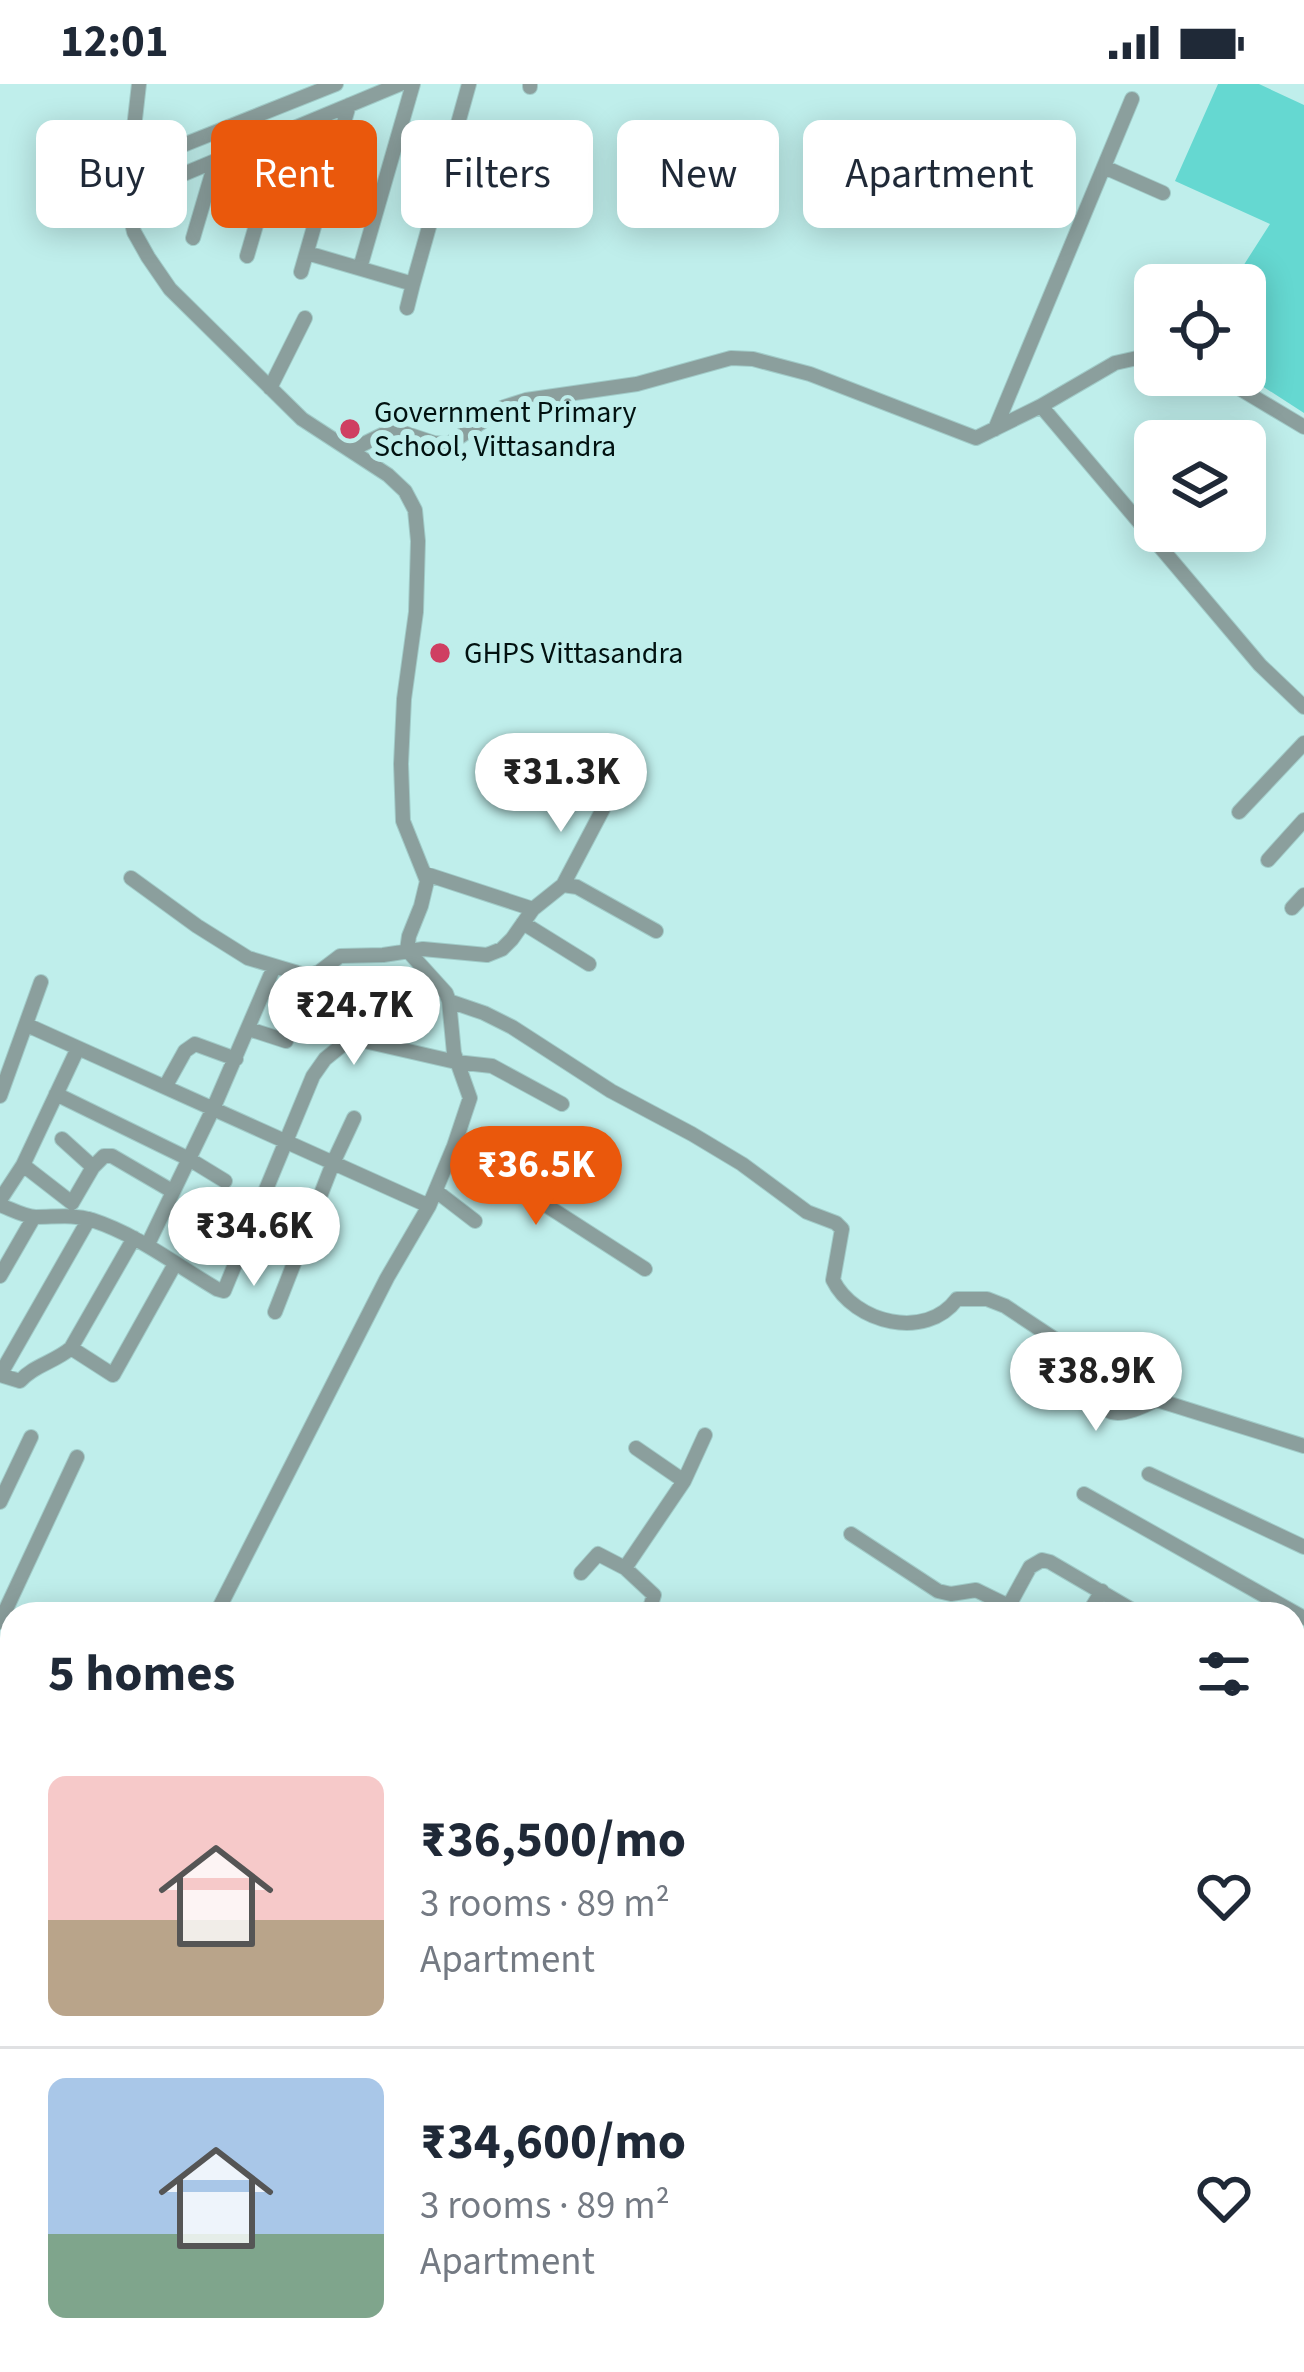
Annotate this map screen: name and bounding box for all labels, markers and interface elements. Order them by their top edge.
text: 12:01 [60,10,169,74]
chip: Buy [36,120,187,228]
chip: Rent [211,120,377,228]
chip: Filters [401,120,593,228]
chip: New [617,120,779,228]
chip: Apartment [803,120,1076,228]
map controls [1134,264,1266,552]
button: locate [1134,264,1266,396]
place label: Government Primary School, Vittasandra [374,391,637,468]
marker: Government Primary School, Vittasandra [337,416,363,442]
button: layers [1134,420,1266,552]
place label: GHPS Vittasandra [464,632,683,675]
marker: GHPS Vittasandra [427,640,453,666]
pin: ₹31.3K [463,733,659,835]
text: ₹31.3K [502,744,620,800]
pin: ₹24.7K [256,966,452,1068]
text: ₹24.7K [295,977,413,1033]
pin: ₹36.5K [438,1126,634,1228]
text: ₹36.5K [477,1137,595,1193]
pin: ₹34.6K [156,1187,352,1289]
text: ₹34.6K [195,1198,313,1254]
pin: ₹38.9K [998,1332,1194,1434]
text: ₹38.9K [1037,1343,1155,1399]
text: 5 homes [48,1638,235,1710]
icon: filters [1191,1641,1257,1707]
text: ₹36,500/mo [420,1804,686,1876]
icon: home [144,1824,288,1968]
icon: heart [1191,1863,1257,1929]
text: 3 rooms · 89 m² [420,1876,670,1932]
text: Apartment [420,1932,595,1988]
text: ₹34,600/mo [420,2106,686,2178]
icon: home [144,2126,288,2270]
icon: heart [1191,2165,1257,2231]
text: 3 rooms · 89 m² [420,2178,670,2234]
text: Apartment [420,2234,595,2290]

